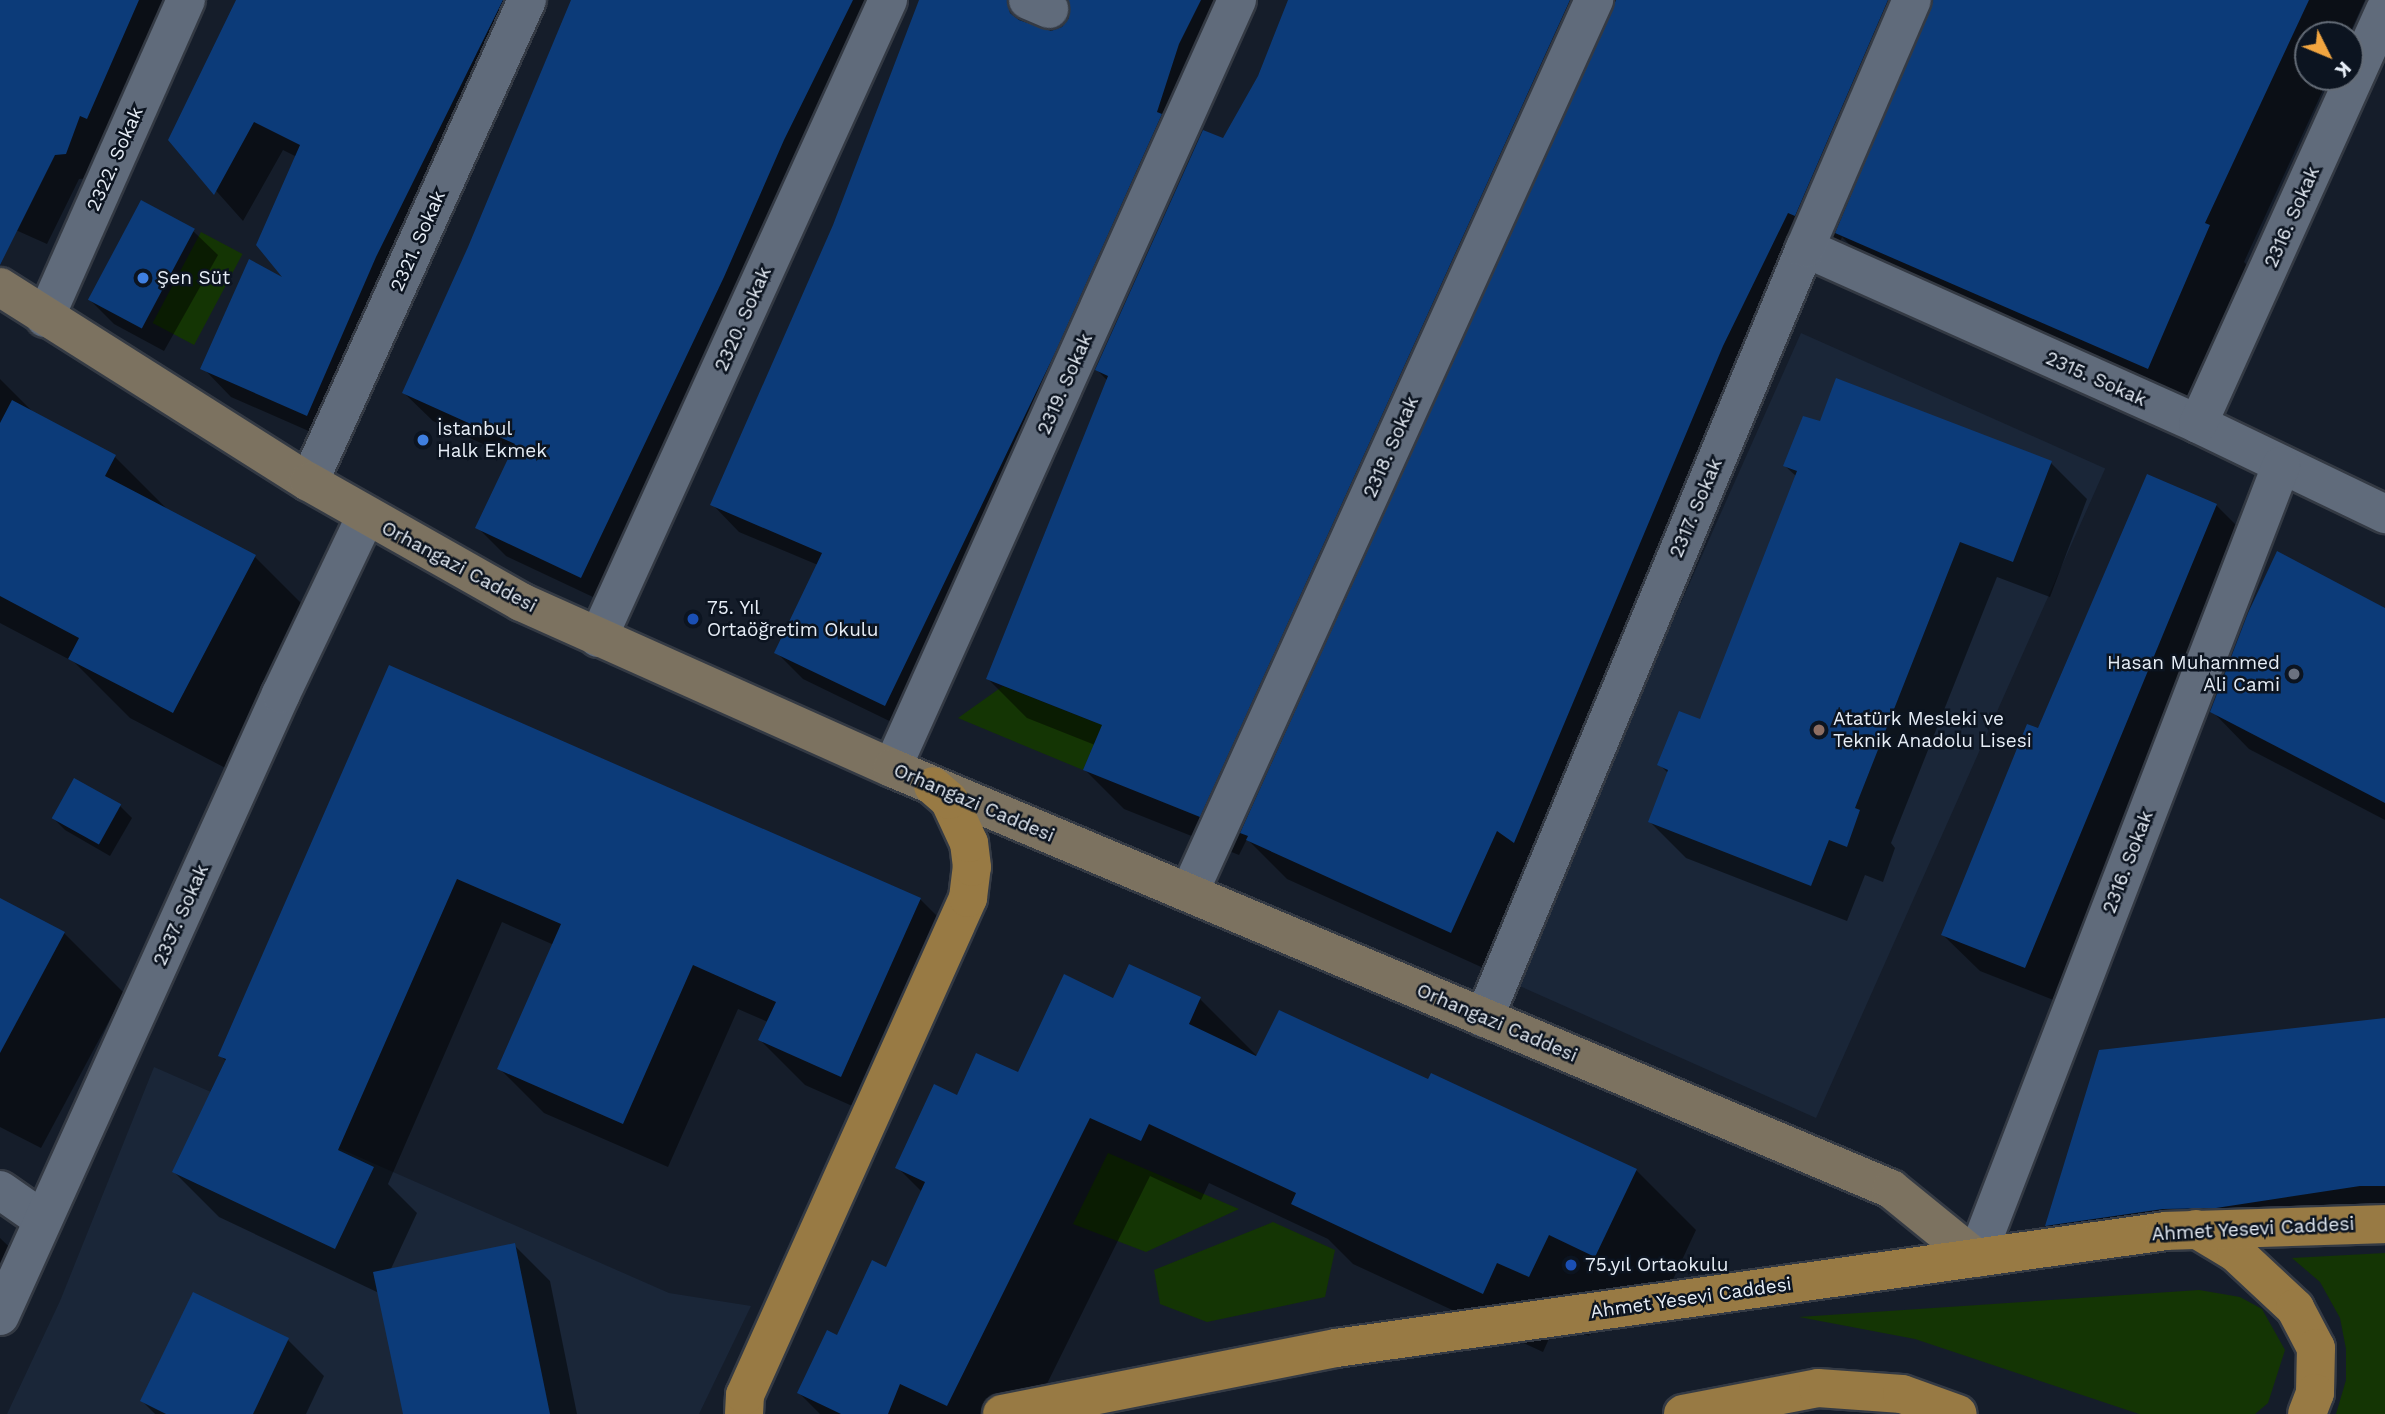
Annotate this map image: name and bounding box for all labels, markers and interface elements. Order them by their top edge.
north arrow [2294,21,2364,91]
text: K [2330,57,2356,82]
street label: 2322. Sokak [82,103,148,215]
street label: 2316. Sokak [2260,163,2324,271]
street label: 2321. Sokak [386,187,450,295]
street label: 2320. Sokak [710,263,776,375]
place label: Şen Süt [157,267,230,289]
marker: Şen Süt [135,270,151,286]
street label: 2319. Sokak [1033,330,1097,438]
street label: 2315. Sokak [2042,347,2150,411]
street label: 2318. Sokak [1359,393,1423,501]
place label: İstanbul Halk Ekmek [437,418,547,462]
marker: İstanbul Halk Ekmek [415,432,431,448]
street label: 2317. Sokak [1665,455,1727,561]
street label: Orhangazi Caddesi [378,516,540,618]
place label: 75. Yıl Ortaöğretim Okulu [707,597,878,641]
marker: 75. Yıl Ortaöğretim Okulu [685,611,701,627]
place label: Hasan Muhammed Ali Cami [2107,652,2280,696]
marker: Hasan Muhammed Ali Cami [2286,666,2302,682]
place label: Atatürk Mesleki ve Teknik Anadolu Lisesi [1833,708,2033,752]
marker: Atatürk Mesleki ve Teknik Anadolu Lisesi [1811,722,1827,738]
street label: Orhangazi Caddesi [890,759,1058,847]
street label: 2316. Sokak [2098,807,2158,917]
street label: 2337. Sokak [149,861,213,969]
street label: Orhangazi Caddesi [1413,979,1581,1067]
street label: Ahmet Yesevi Caddesi [2151,1212,2355,1246]
place label: 75.yıl Ortaokulu [1585,1254,1729,1276]
marker: 75.yıl Ortaokulu [1563,1257,1579,1273]
street label: Ahmet Yesevi Caddesi [1589,1273,1793,1323]

